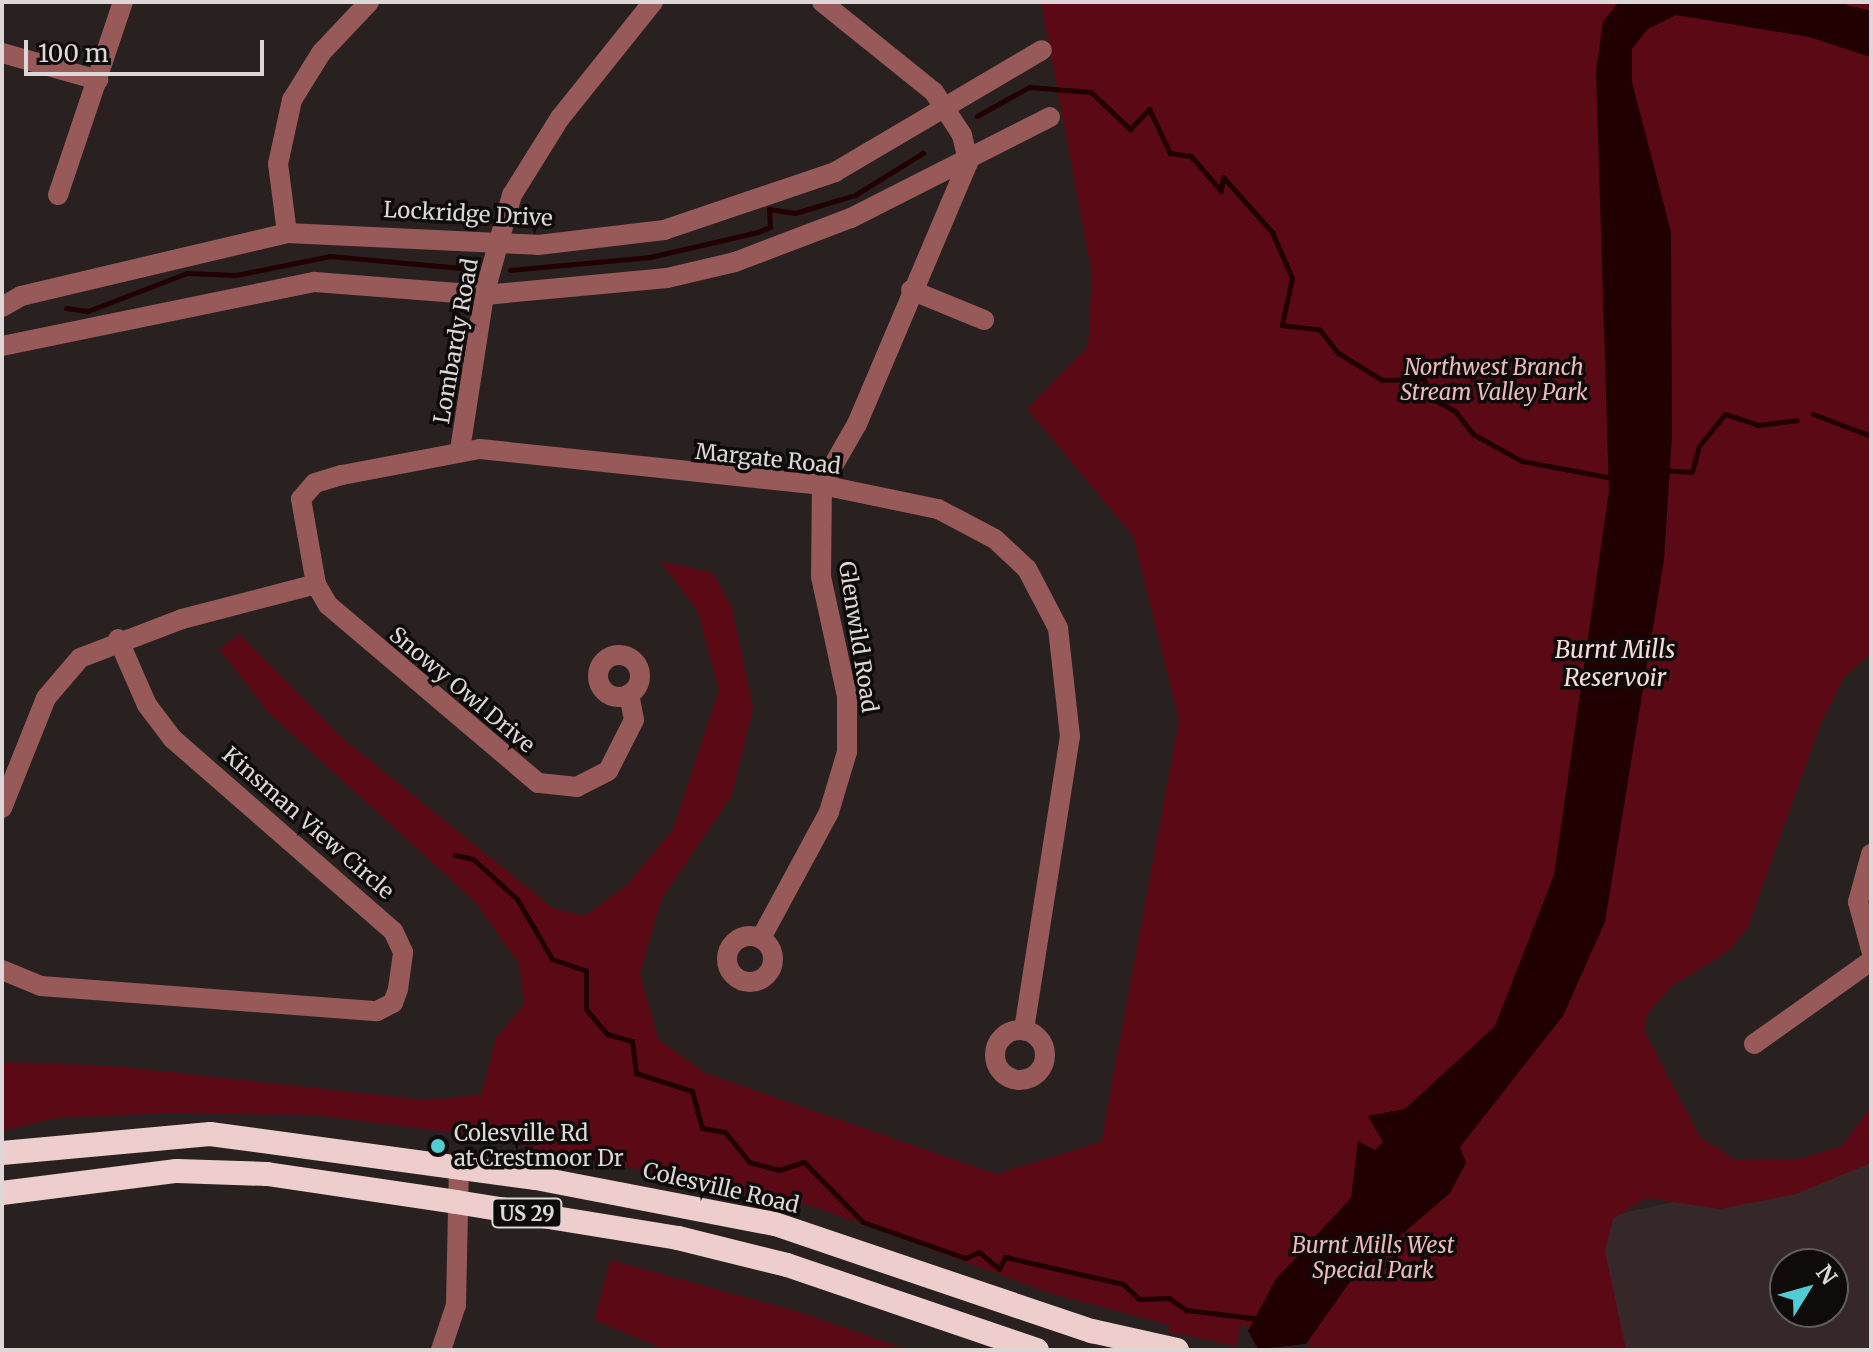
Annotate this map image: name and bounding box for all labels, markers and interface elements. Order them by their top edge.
scale bar [28,24,268,74]
text: 100 m [38,38,108,69]
street label: Lockridge Drive [383,196,553,232]
street label: Lombardy Road [428,256,484,426]
park label: Northwest Branch Stream Valley Park [1400,354,1588,406]
street label: Margate Road [694,438,842,480]
street label: Glenwild Road [833,559,883,715]
street label: Snowy Owl Drive [384,622,540,758]
water label: Burnt Mills Reservoir [1555,636,1675,692]
street label: Kinsman View Circle [217,741,399,905]
place label: Colesville Rd at Crestmoor Dr [454,1120,624,1172]
marker: Colesville Rd at Crestmoor Dr [429,1137,447,1155]
street label: Colesville Road [640,1157,802,1219]
road number: US 29 [491,1197,563,1229]
park label: Burnt Mills West Special Park [1292,1232,1454,1284]
north arrow [1769,1248,1849,1328]
text: N [1810,1259,1843,1290]

